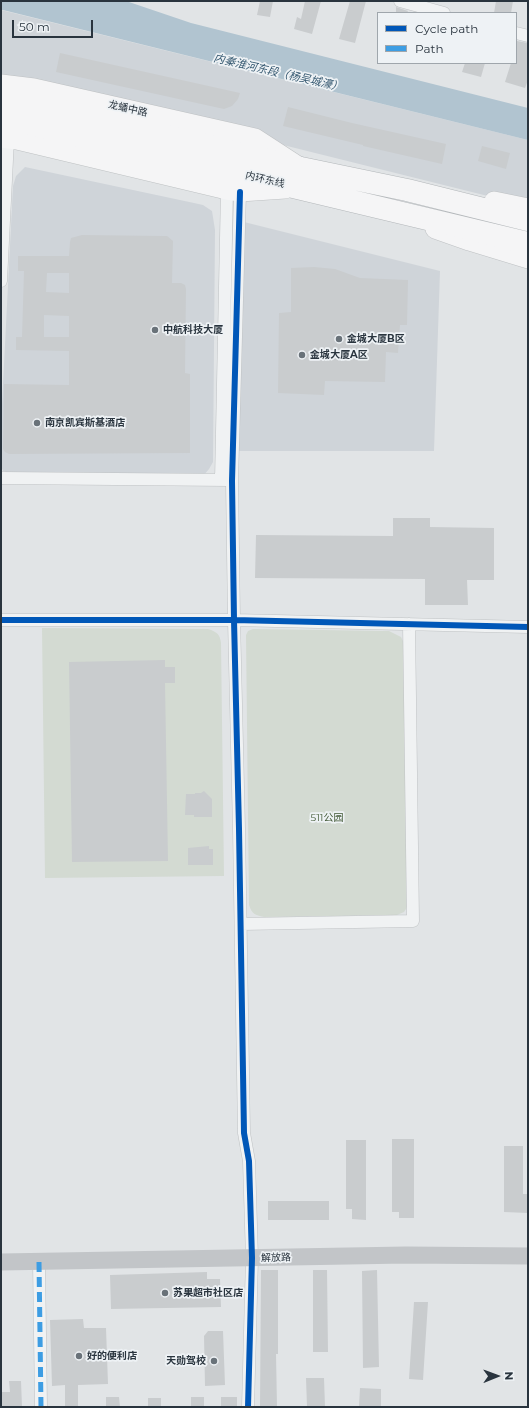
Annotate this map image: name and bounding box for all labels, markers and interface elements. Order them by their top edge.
scale bar [14,12,95,38]
legend [377,12,517,64]
text: 50 m [19,19,50,34]
text: Cycle path [415,21,478,36]
text: Path [415,41,444,56]
water label: 内秦淮河东段（杨吴城濠） [212,52,344,94]
street label: 龙蟠中路 [107,99,149,119]
street label: 内环东线 [244,170,286,190]
place label: 中航科技大厦 [163,324,223,336]
marker: 中航科技大厦 [150,325,160,335]
place label: 金城大厦B区 [347,333,405,345]
marker: 金城大厦B区 [334,334,344,344]
place label: 金城大厦A区 [310,349,368,361]
marker: 金城大厦A区 [297,350,307,360]
place label: 南京凯宾斯基酒店 [45,417,125,429]
marker: 南京凯宾斯基酒店 [32,418,42,428]
park label: 511公园 [311,812,343,824]
street label: 解放路 [261,1252,291,1264]
place label: 苏果超市社区店 [173,1287,243,1299]
marker: 苏果超市社区店 [160,1288,170,1298]
place label: 好的便利店 [87,1350,137,1362]
marker: 好的便利店 [74,1351,84,1361]
place label: 天勋驾校 [166,1355,206,1367]
marker: 天勋驾校 [209,1356,219,1366]
north arrow [477,1356,517,1396]
text: N [502,1371,516,1380]

